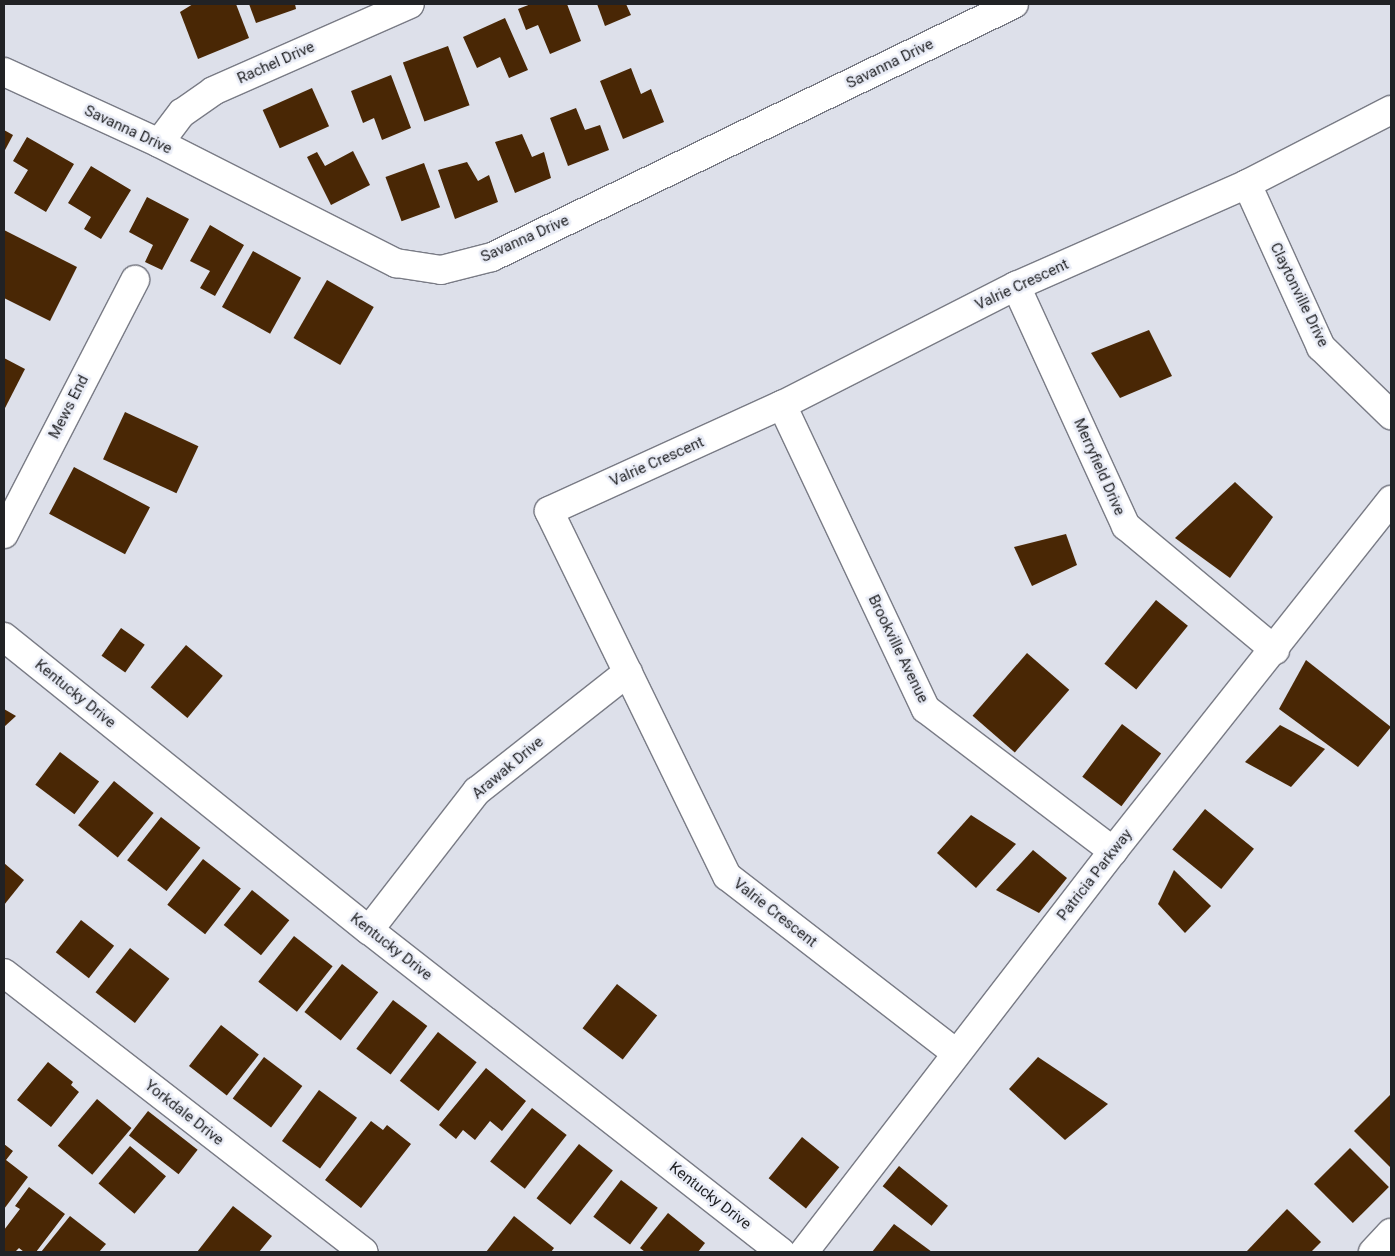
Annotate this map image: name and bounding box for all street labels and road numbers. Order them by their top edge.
street label: Savanna Drive [844,35,936,93]
street label: Rachel Drive [235,38,317,88]
street label: Savanna Drive [81,102,175,158]
street label: Savanna Drive [478,212,572,266]
street label: Claytonville Drive [1266,240,1332,350]
street label: Valrie Crescent [973,256,1071,314]
street label: Mews End [45,372,93,442]
street label: Merryfield Drive [1070,416,1128,518]
street label: Valrie Crescent [607,433,707,491]
street label: Brookville Avenue [864,592,932,706]
street label: Kentucky Drive [31,656,119,732]
street label: Arawak Drive [469,733,547,803]
street label: Patricia Parkway [1054,826,1136,924]
street label: Valrie Crescent [730,875,820,951]
street label: Kentucky Drive [347,910,435,984]
street label: Yorkdale Drive [141,1077,227,1149]
street label: Kentucky Drive [666,1159,754,1233]

